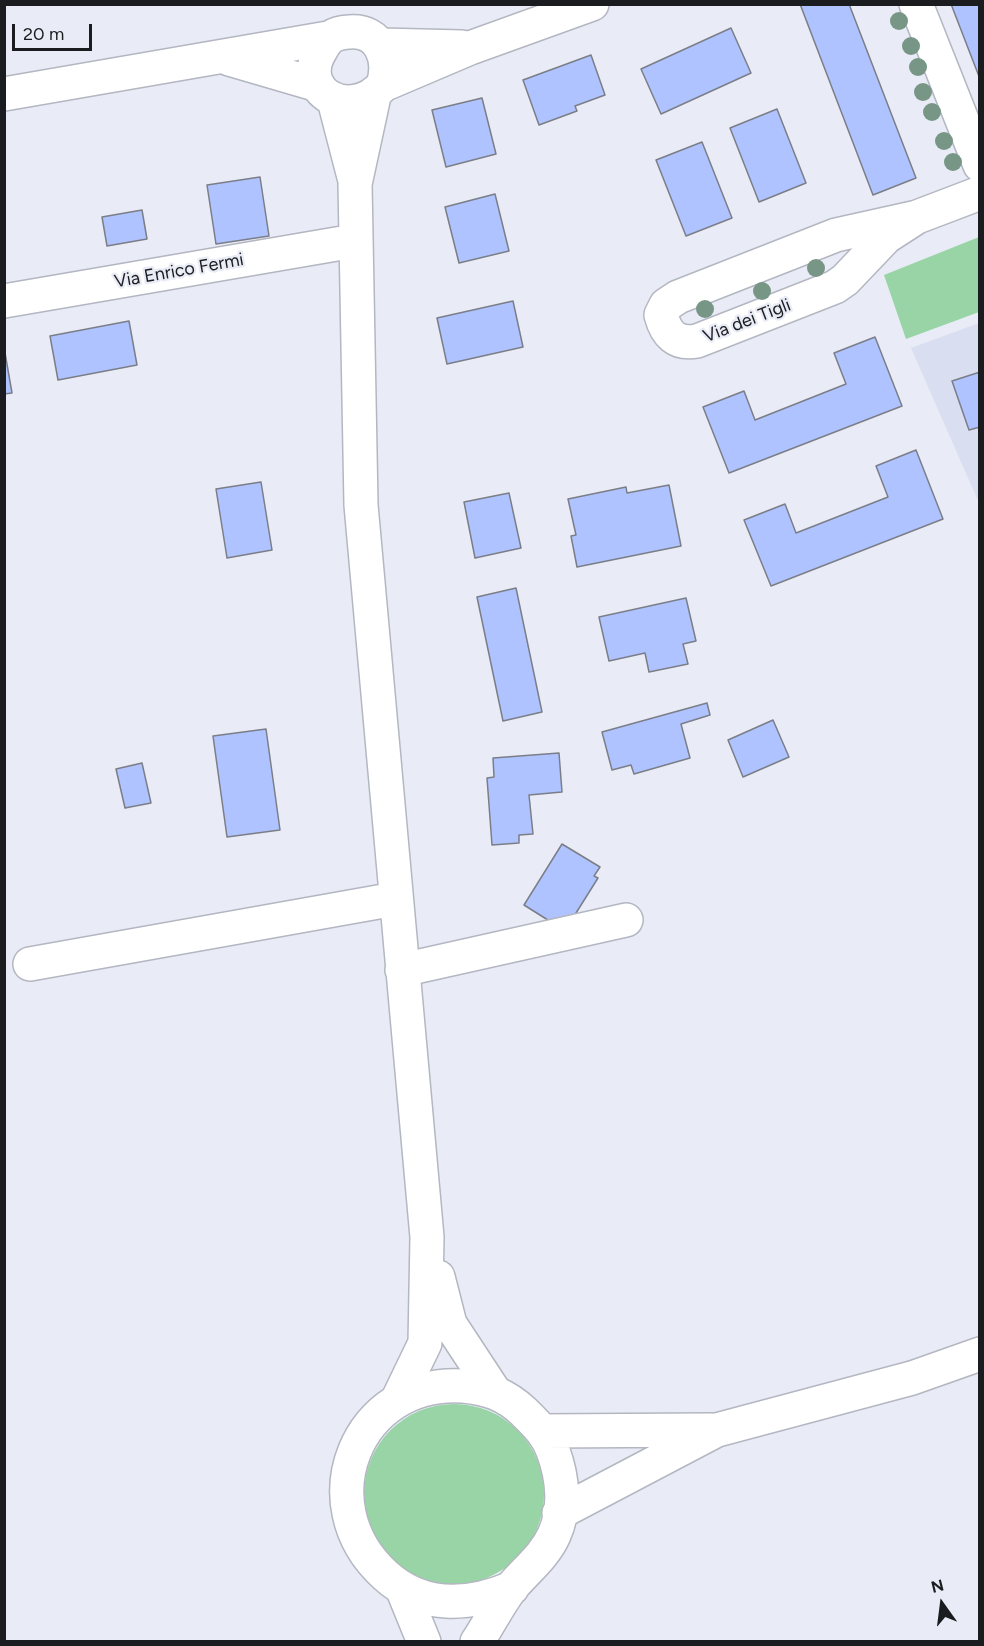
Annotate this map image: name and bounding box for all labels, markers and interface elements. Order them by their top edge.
scale bar [15,12,94,50]
text: 20 m [23,23,64,45]
street label: Via Enrico Fermi [113,249,245,293]
street label: Via dei Tigli [700,294,794,348]
north arrow [912,1574,972,1634]
text: N [929,1575,946,1597]

